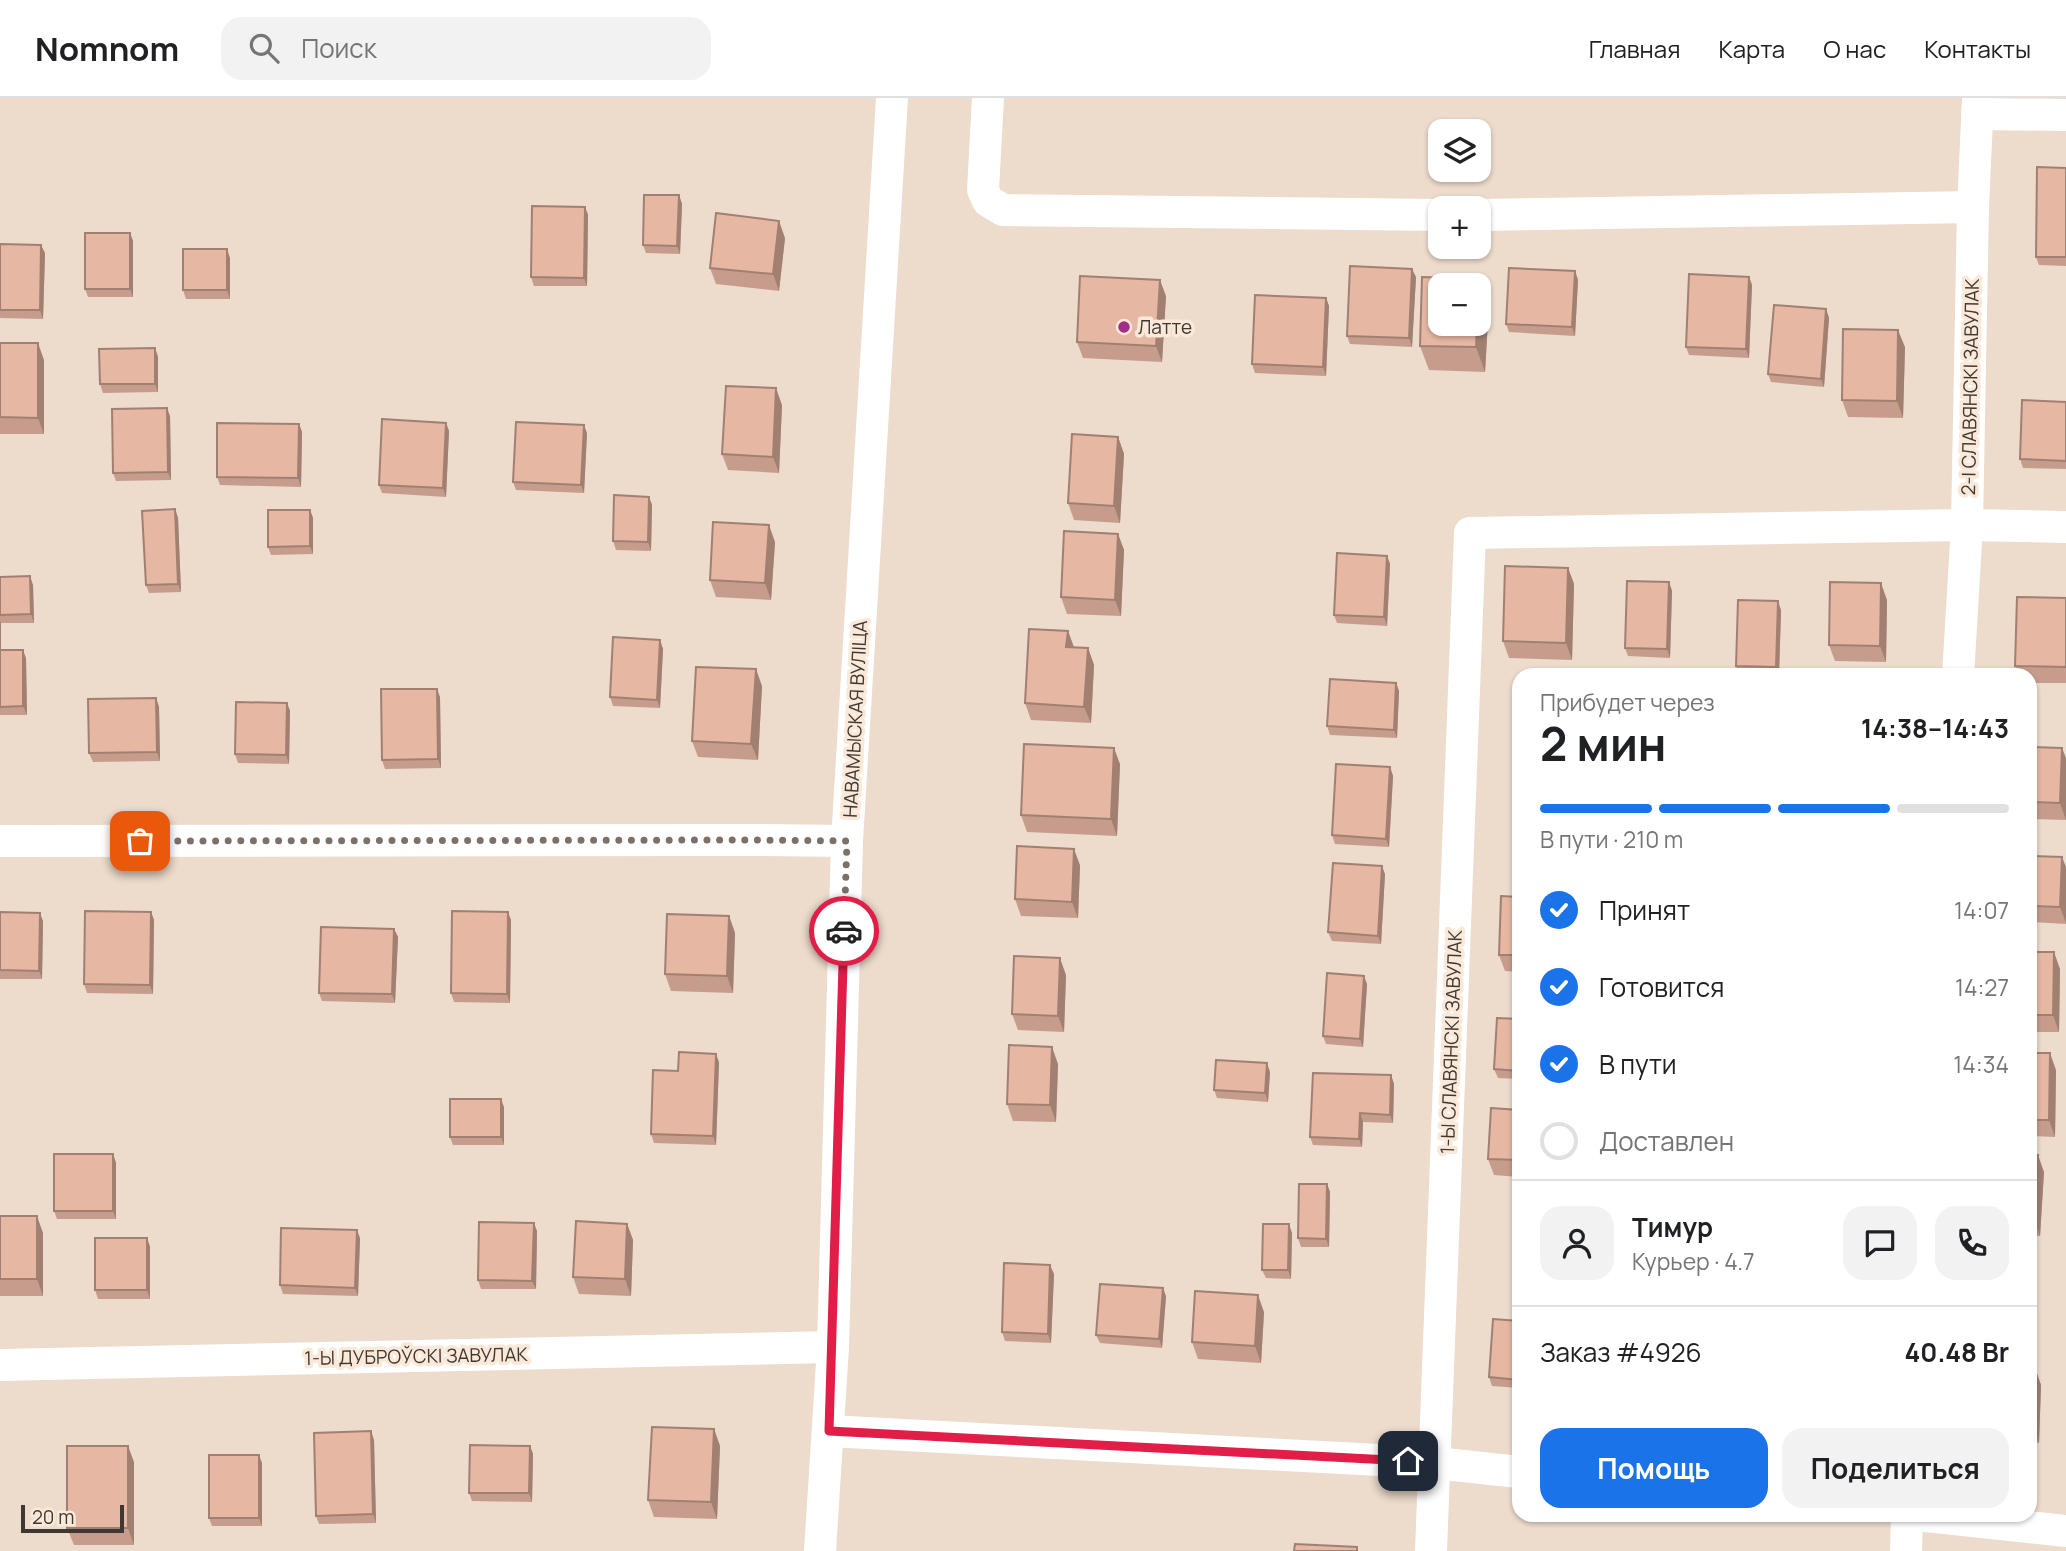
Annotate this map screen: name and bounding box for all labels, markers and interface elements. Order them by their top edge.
search box [221,17,711,80]
text: Nomnom [35,26,179,71]
icon: search [245,29,283,67]
text: Поиск [301,30,377,66]
text: Главная [1589,32,1680,65]
text: Карта [1718,32,1785,65]
text: О нас [1823,32,1886,65]
text: Контакты [1924,32,2031,65]
map controls [1428,119,1491,336]
button: layers [1428,119,1491,182]
button: + [1428,196,1491,259]
button: − [1428,273,1491,336]
street label: 2-І СЛАВЯНСКІ ЗАВУЛАК [1955,278,1985,496]
place label: Латте [1138,314,1192,340]
marker: Латте [1116,319,1132,335]
street label: НАВАМЫСКАЯ ВУЛІЦА [837,620,873,818]
text: Прибудет через [1540,686,1715,718]
text: 14:38–14:43 [1861,710,2009,746]
text: 2 мин [1540,712,1667,775]
pin [110,811,170,871]
icon: bag [121,822,159,860]
text: В пути · 210 m [1540,823,1683,855]
icon: check [1540,891,1578,929]
text: Принят [1599,892,1690,928]
text: 14:07 [1954,894,2009,926]
courier [809,896,879,966]
icon: car [825,912,863,950]
street label: 1-Ы СЛАВЯНСКІ ЗАВУЛАК [1434,929,1468,1154]
icon: check [1540,968,1578,1006]
text: Готовится [1599,969,1724,1005]
text: 14:27 [1955,971,2009,1003]
icon: check [1540,1045,1578,1083]
text: В пути [1599,1046,1677,1082]
text: 14:34 [1953,1048,2009,1080]
text: Доставлен [1599,1123,1734,1159]
button: person [1540,1206,1614,1280]
button: chat [1843,1206,1917,1280]
button: phone [1935,1206,2009,1280]
text: Тимур [1632,1209,1713,1245]
text: Курьер · 4.7 [1632,1245,1755,1277]
text: Заказ #4926 [1540,1334,1702,1370]
text: 40.48 Br [1904,1334,2009,1370]
street label: 1-Ы ДУБРОЎСКІ ЗАВУЛАК [304,1341,529,1371]
button: Помощь [1540,1428,1768,1508]
button: Поделиться [1782,1428,2009,1508]
pin [1378,1431,1438,1491]
icon: home [1389,1442,1427,1480]
scale bar [21,1502,124,1534]
text: 20 m [32,1504,74,1530]

